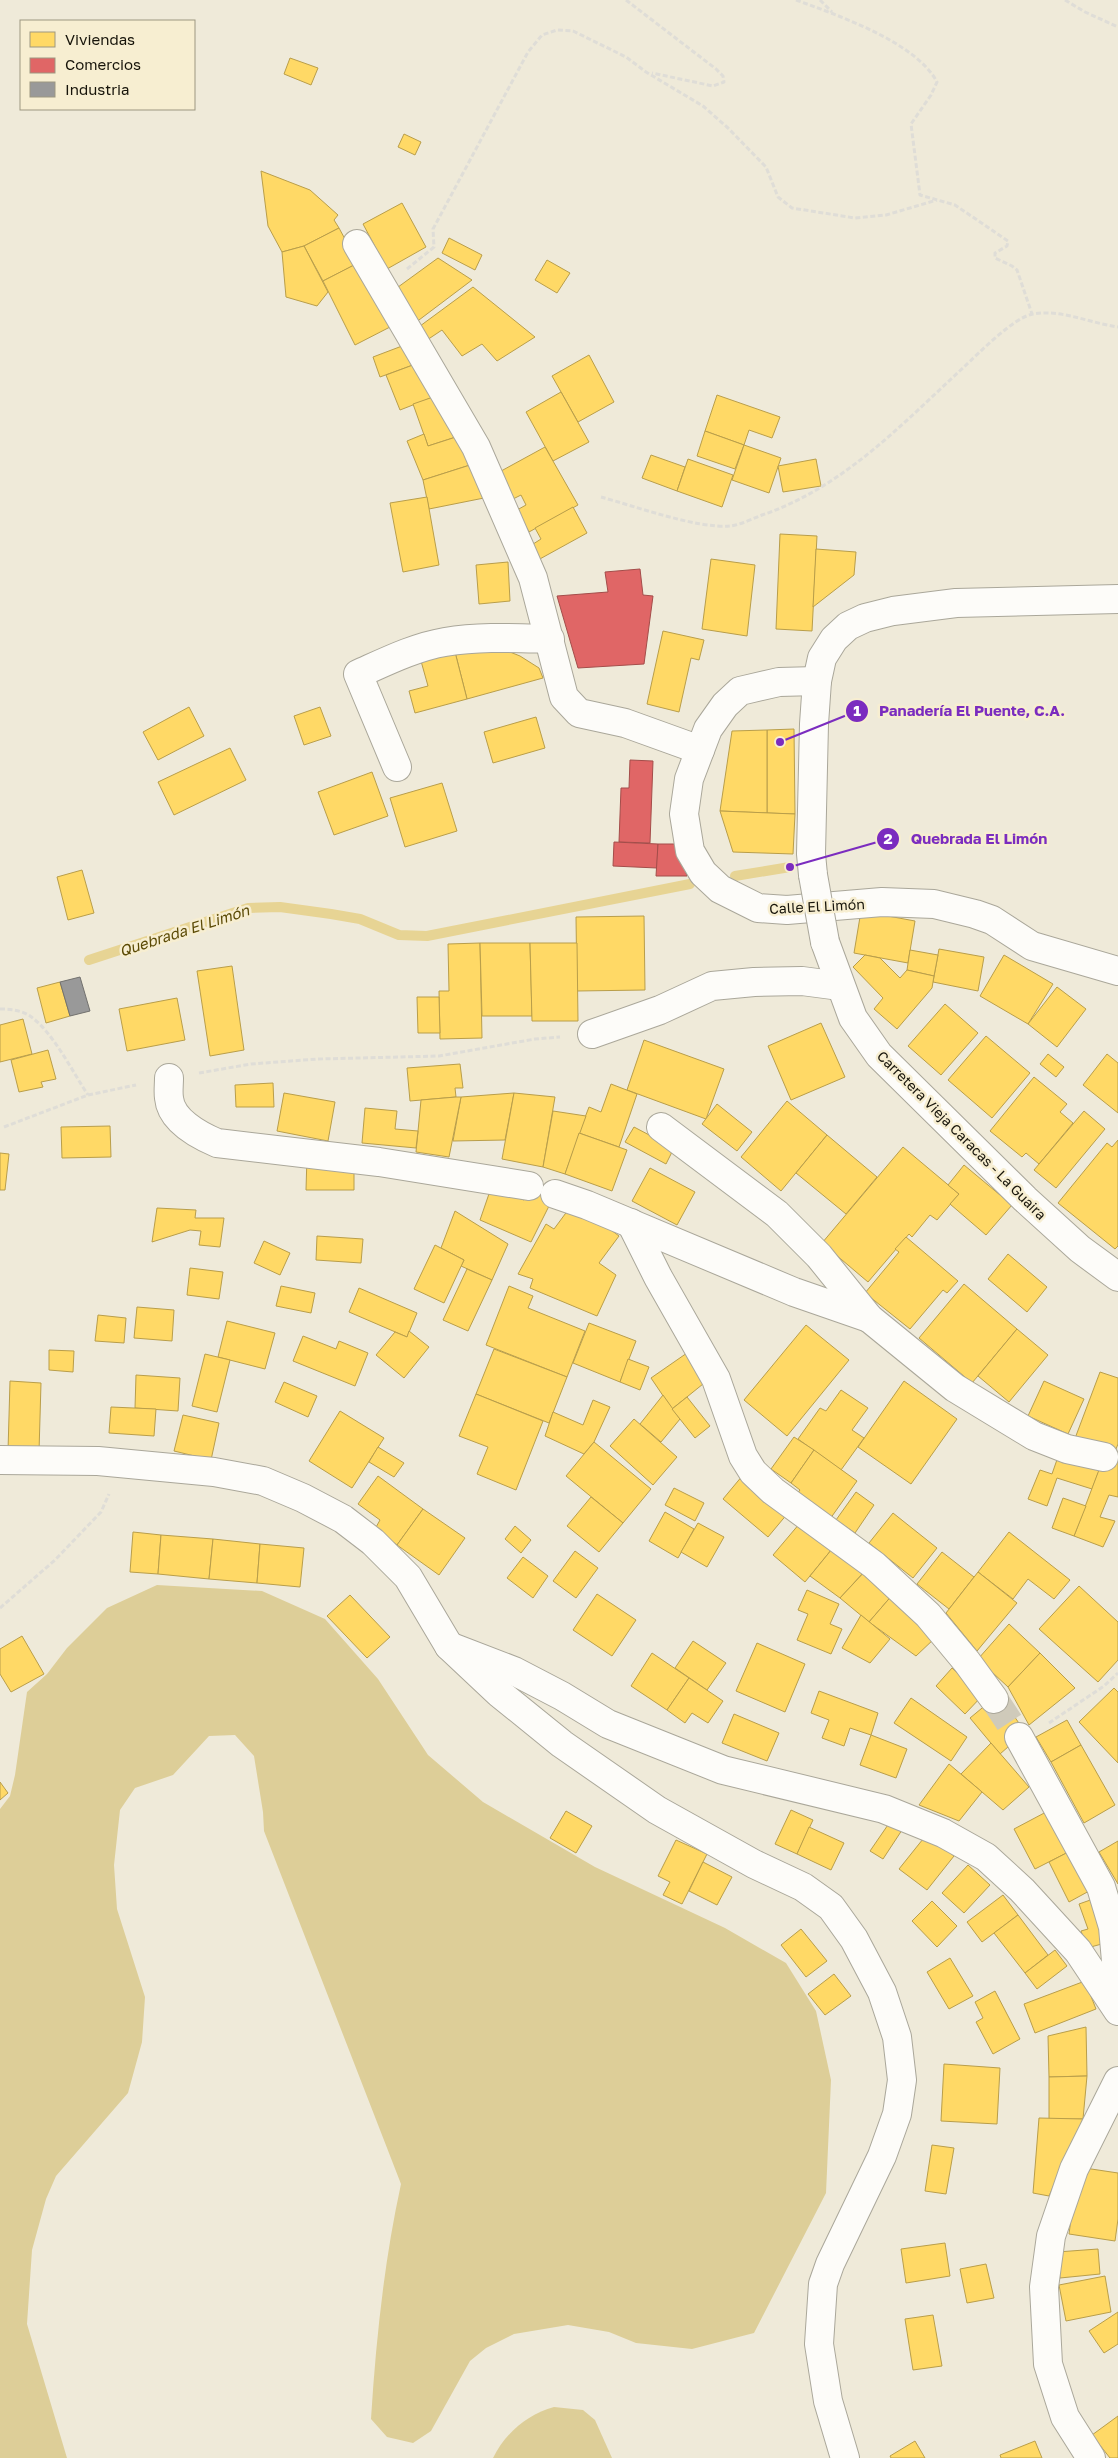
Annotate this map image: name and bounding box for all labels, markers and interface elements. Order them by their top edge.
legend [20,20,195,110]
text: Viviendas [65,30,135,48]
text: Comercios [65,55,141,73]
text: Industria [65,80,130,98]
callout: Panadería El Puente, C.A. [844,696,1075,726]
text: 1 [853,701,861,719]
text: Panadería El Puente, C.A. [879,701,1065,719]
callout: Quebrada El Limón [875,824,1057,854]
text: 2 [883,829,893,847]
text: Quebrada El Limón [911,829,1047,847]
street label: Calle El Limón [769,895,865,917]
water label: Quebrada El Limón [117,900,252,959]
street label: Carretera Vieja Caracas - La Guaira [874,1047,1050,1223]

